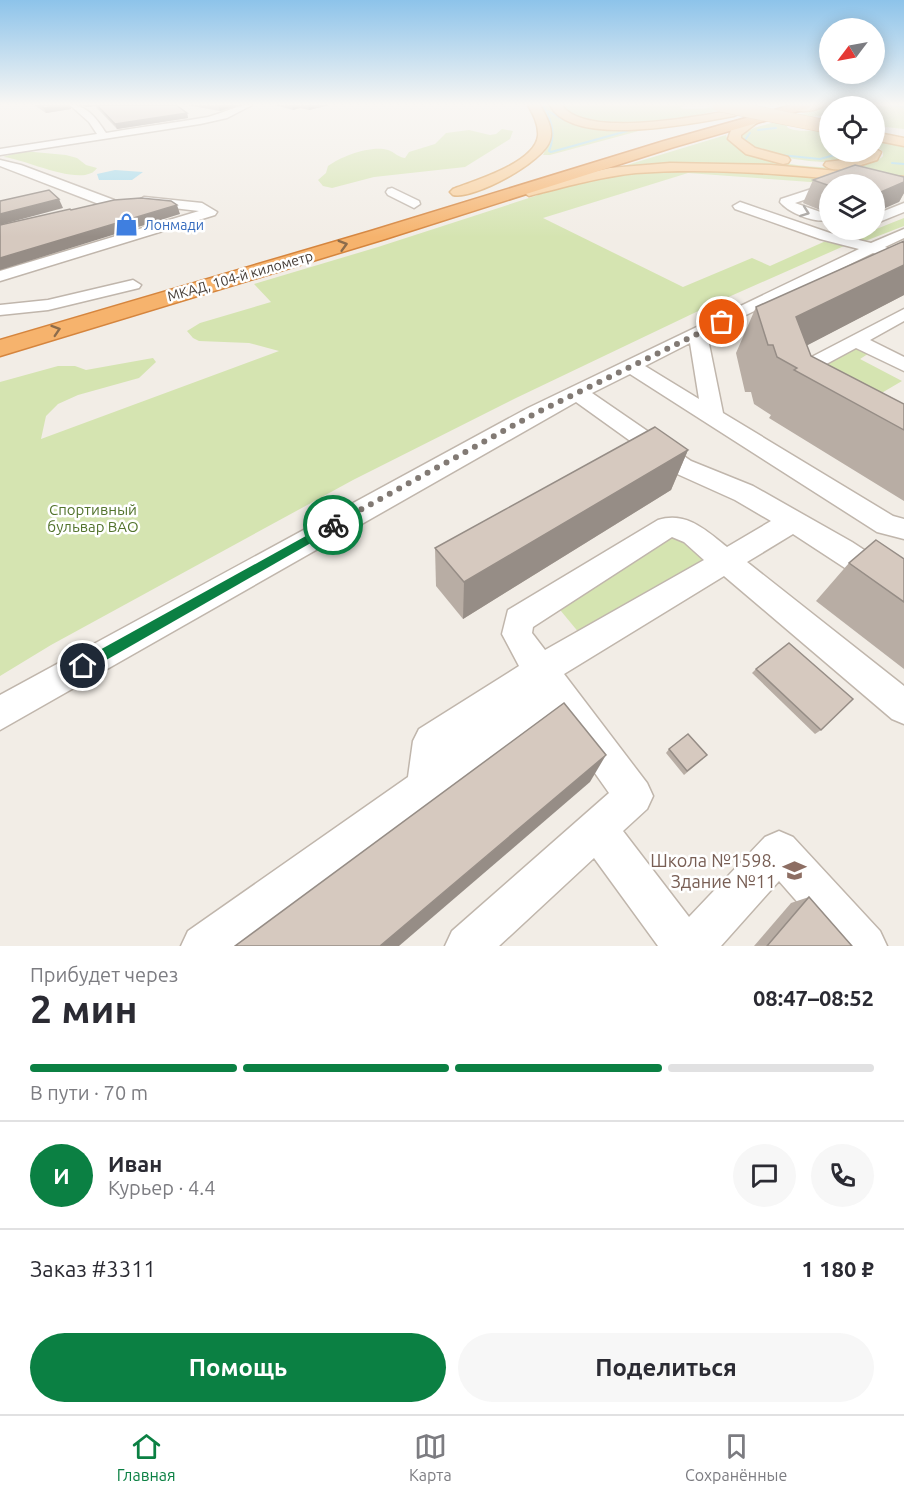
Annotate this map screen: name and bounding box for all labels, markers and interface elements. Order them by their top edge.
north arrow [819,18,885,84]
map controls [819,18,885,240]
button: locate [819,96,885,162]
button: layers [819,174,885,240]
one-way arrow [799,204,810,217]
shop icon: Лонмади [113,212,139,238]
place label: Лонмади [144,217,204,233]
one-way arrow [337,240,348,252]
street label: МКАД, 104-й километр [165,248,315,304]
pin [696,296,747,347]
icon: bag [705,305,738,338]
one-way arrow [50,325,61,338]
courier [303,495,363,555]
park label: Спортивный бульвар ВАО [47,501,139,535]
icon: bike [317,509,350,542]
pin [57,640,108,691]
icon: home [66,649,99,682]
place label: Школа №1598. Здание №11 [650,850,776,891]
school or university icon: Школа №1598. Здание №11 [781,857,807,883]
text: Прибудет через [30,963,178,986]
text: 08:47–08:52 [753,985,874,1010]
text: 2 мин [30,987,138,1030]
text: В пути · 70 m [30,1081,148,1104]
button: chat [733,1144,796,1207]
button: phone [811,1144,874,1207]
text: Иван [108,1151,162,1176]
text: И [53,1163,70,1188]
text: Курьер · 4.4 [108,1176,215,1199]
text: Заказ #3311 [30,1256,156,1281]
text: 1 180 ₽ [802,1256,874,1281]
button: Помощь [30,1333,446,1402]
button: Поделиться [458,1333,874,1402]
tab: Главная [117,1430,176,1484]
tab: Карта [409,1430,452,1484]
tab: Сохранённые [685,1430,787,1484]

